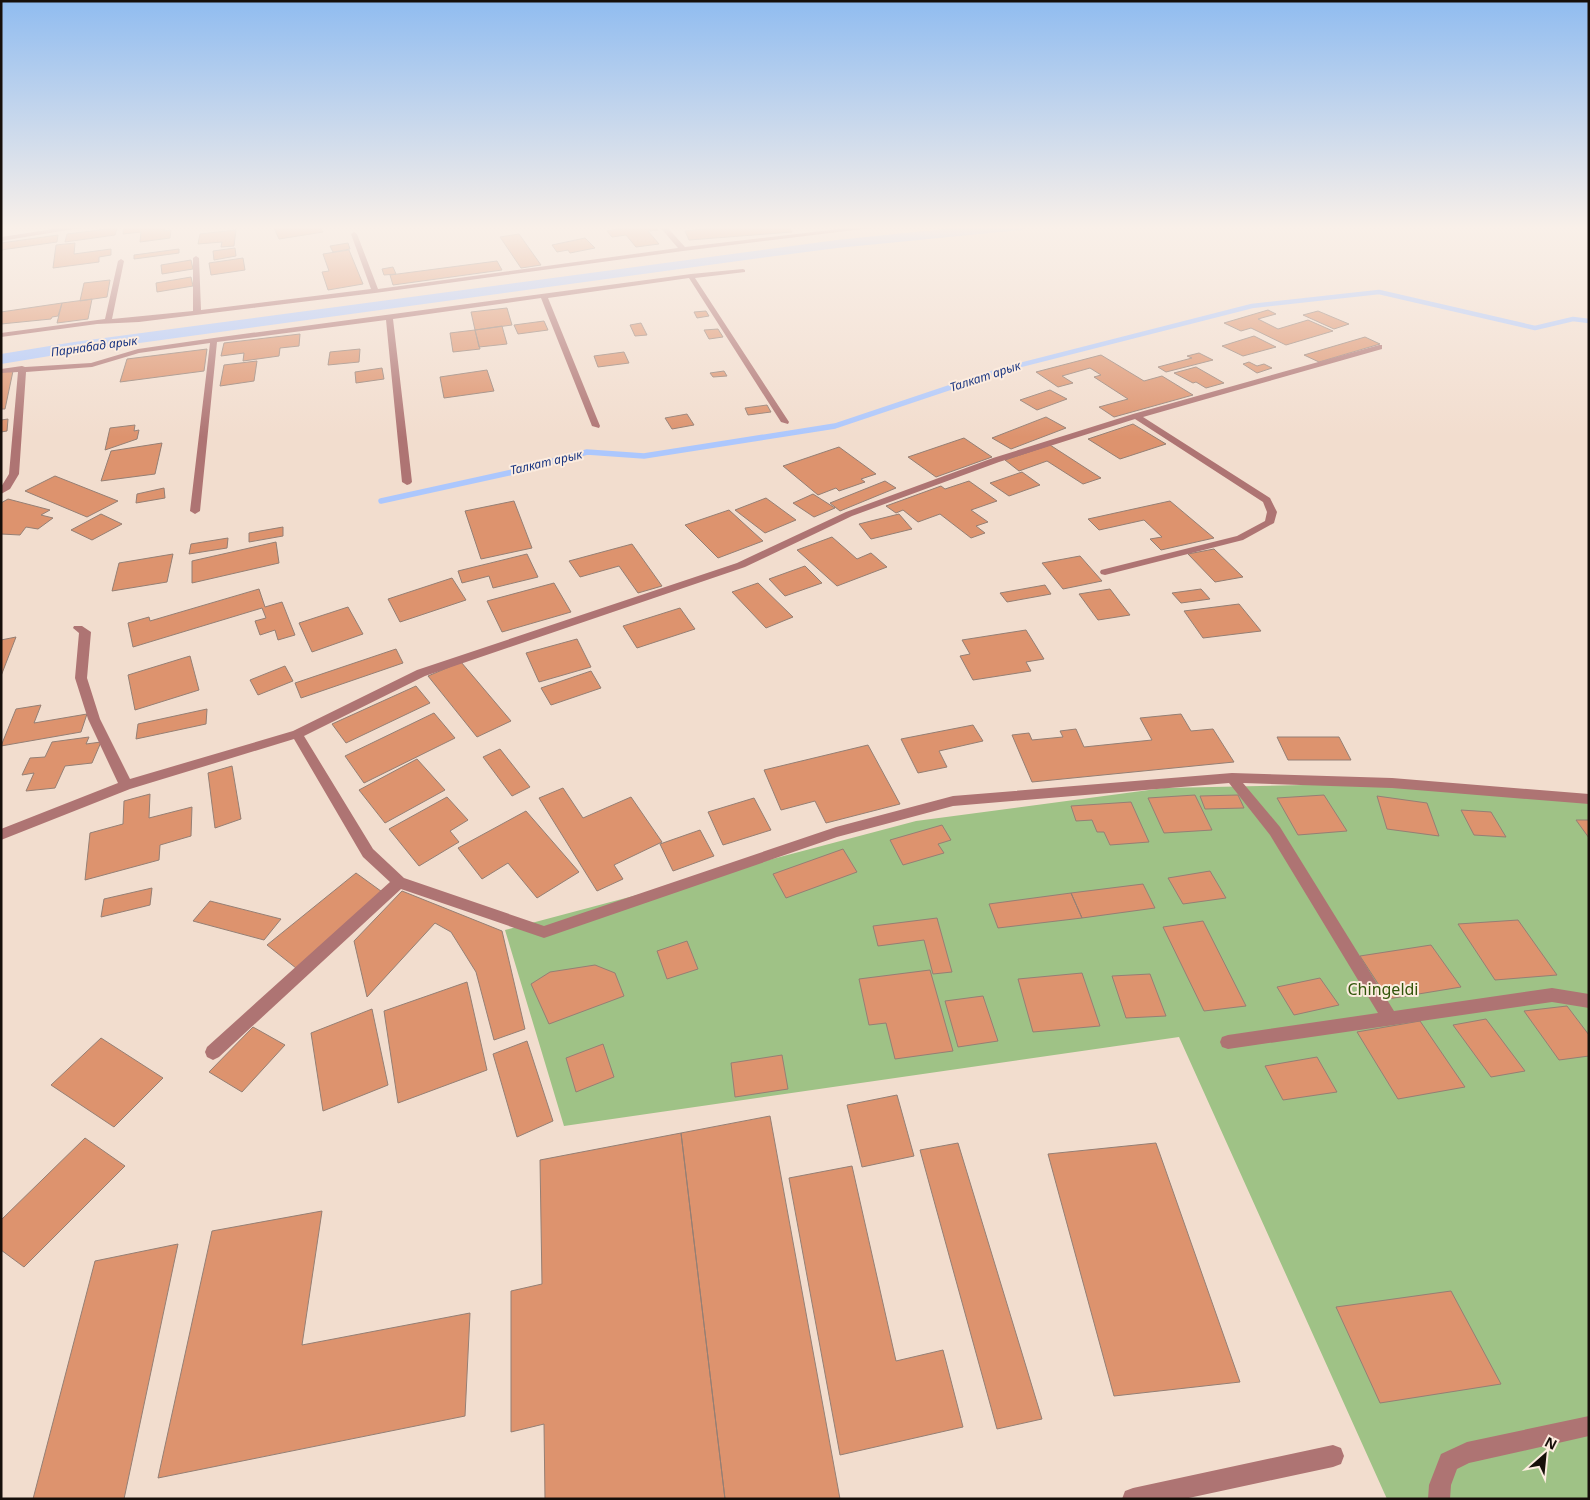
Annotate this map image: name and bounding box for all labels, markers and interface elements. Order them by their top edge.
water label: Парнабад арык [50,331,139,360]
water label: Талкат арык [947,356,1024,395]
water label: Талкат арык [508,445,585,479]
park label: Chingeldi [1348,978,1418,1000]
north arrow [1520,1430,1570,1480]
text: N [1542,1432,1561,1454]

